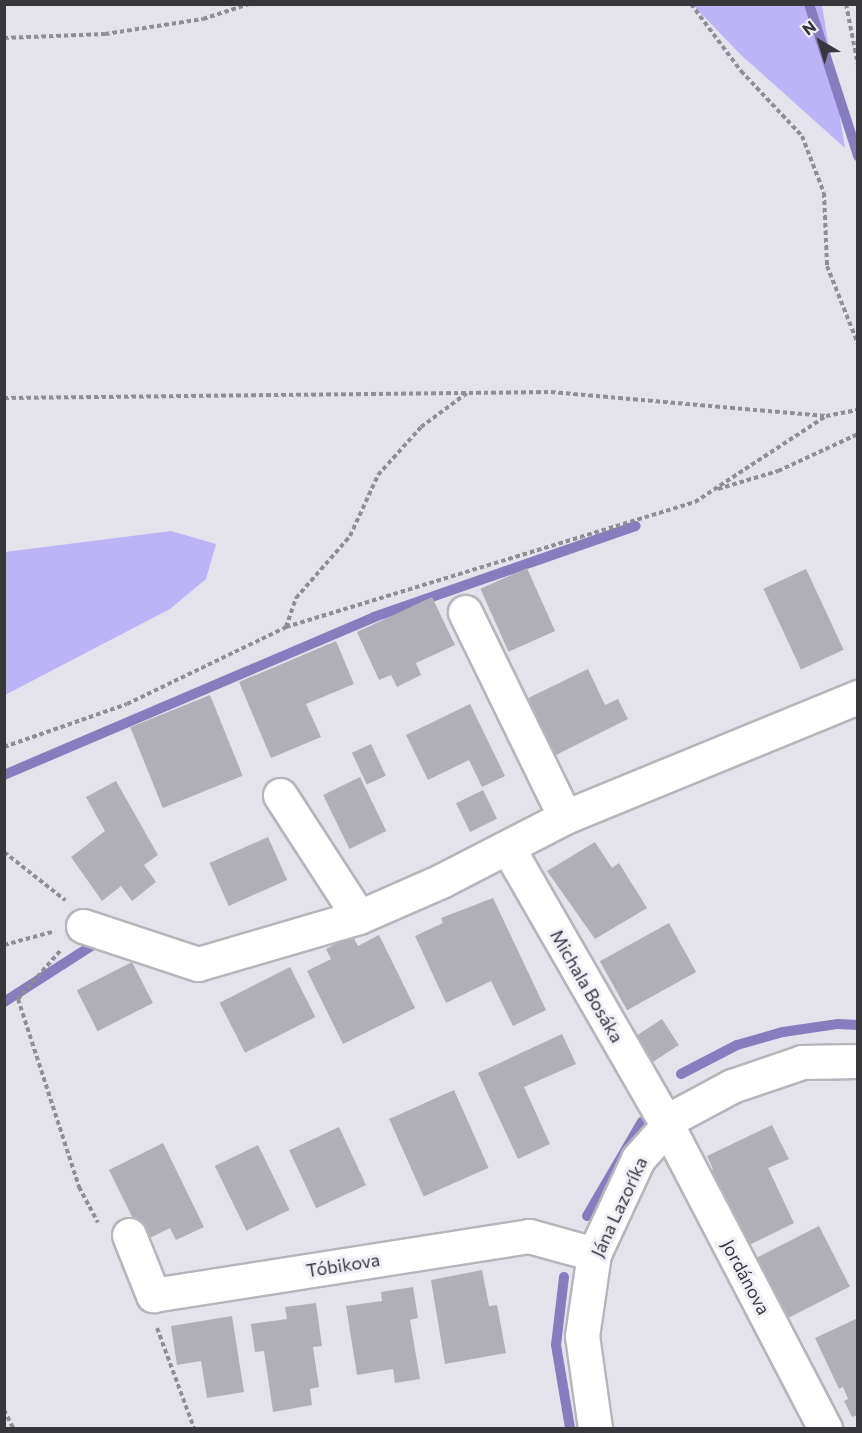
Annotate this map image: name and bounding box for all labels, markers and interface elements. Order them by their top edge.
north arrow [790,12,850,72]
text: N [798,16,819,39]
street label: Michala Bosáka [546,926,628,1046]
street label: Jána Lazoríka [586,1153,652,1261]
street label: Jordánova [717,1236,775,1318]
street label: Tóbikova [305,1249,381,1281]

